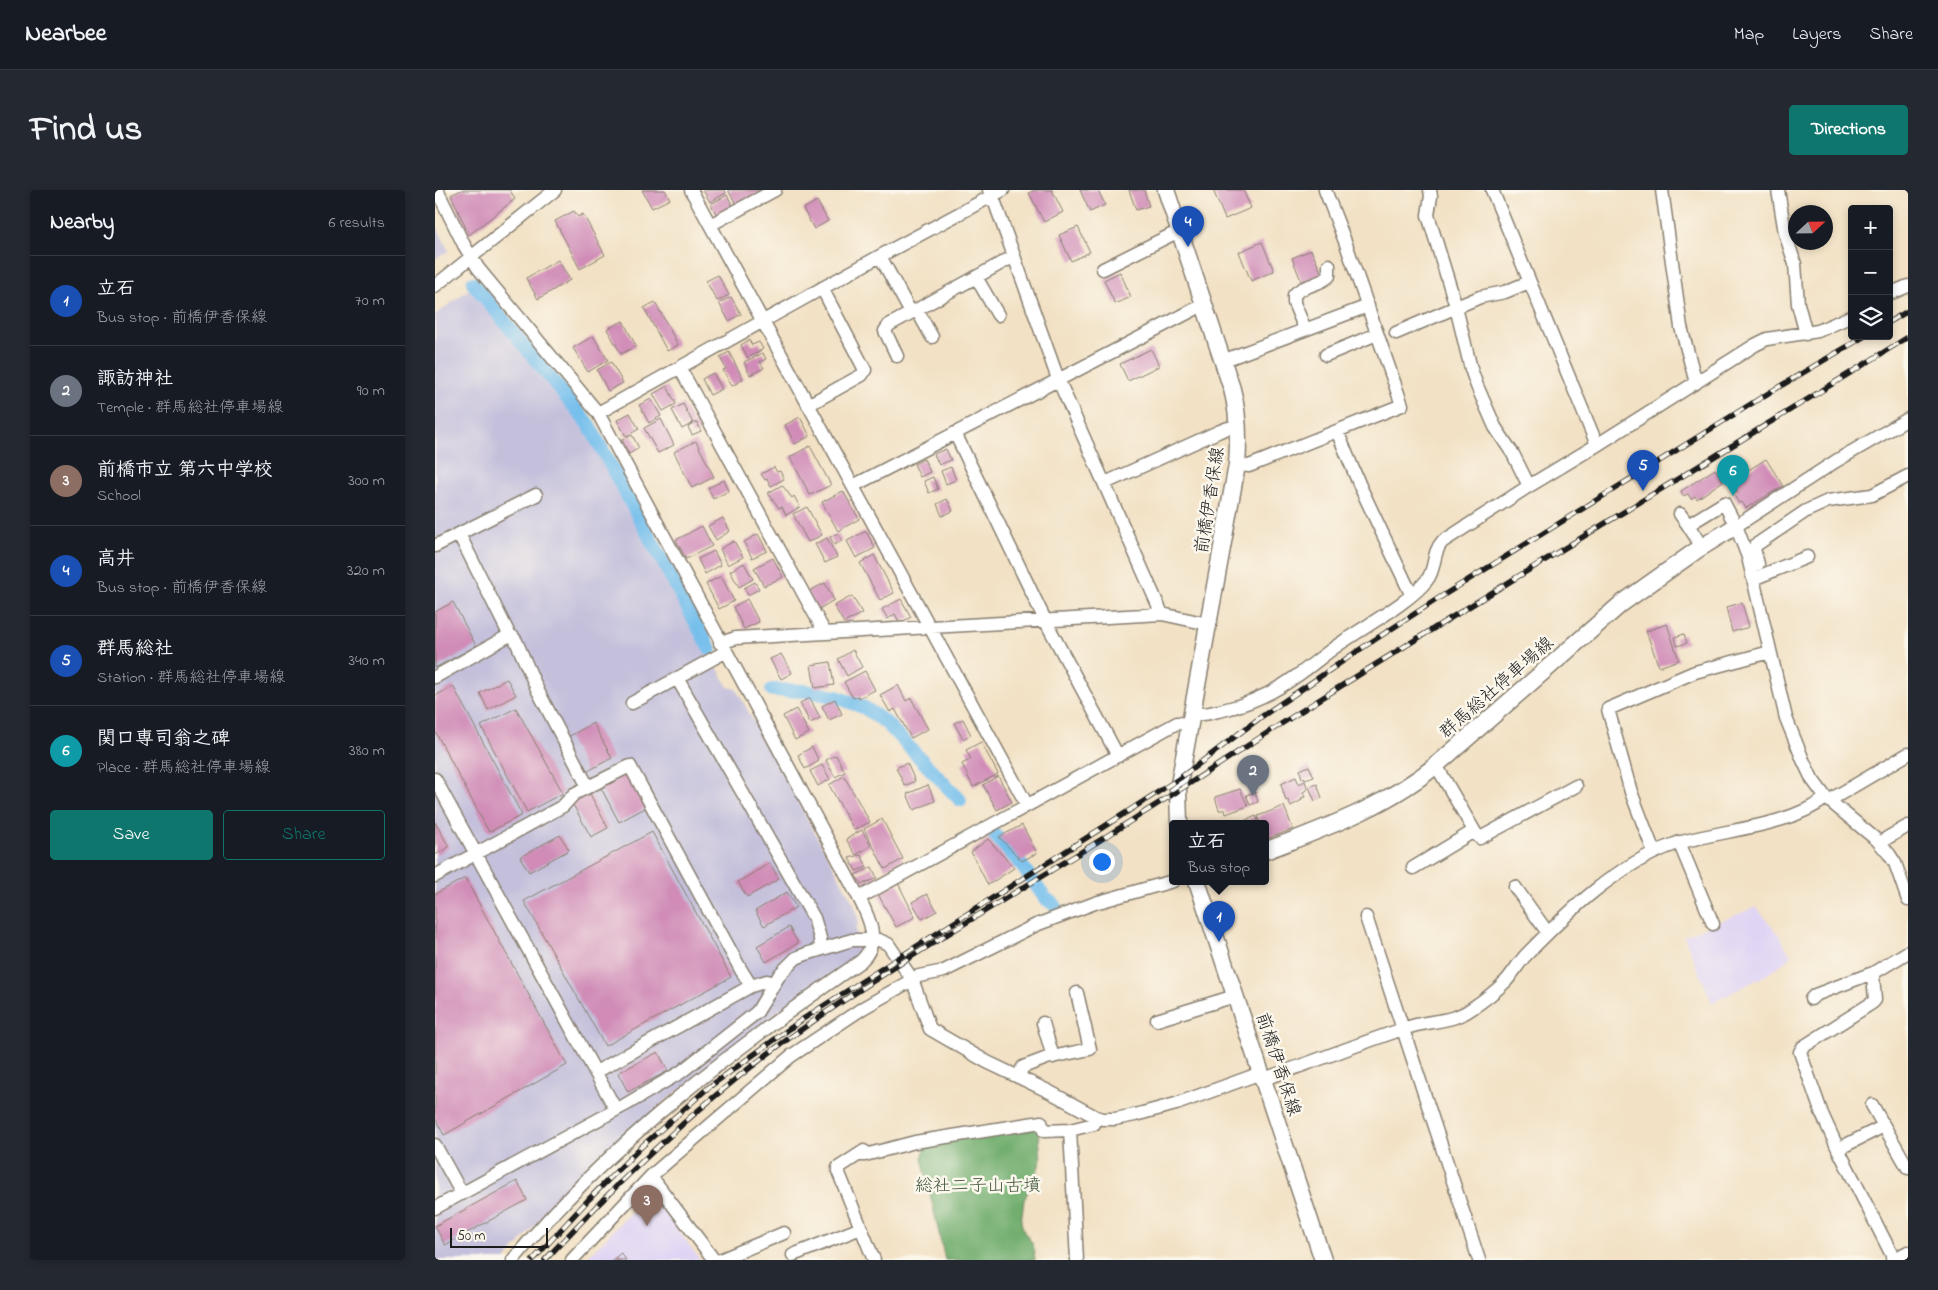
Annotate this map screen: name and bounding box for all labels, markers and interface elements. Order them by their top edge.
text: Nearbee [25,17,107,52]
text: Map [1734,22,1764,48]
text: Layers [1792,22,1842,48]
text: Share [1870,22,1913,48]
text: Find us [30,105,142,156]
button: Directions [1789,105,1908,155]
north arrow [1788,205,1833,250]
map controls [1848,205,1893,340]
button: + [1848,205,1893,250]
pin: 4 [1172,206,1204,247]
text: Nearby [50,208,114,238]
text: 6 results [328,211,385,235]
button: − [1848,250,1893,295]
text: 立石 [97,276,135,303]
text: 1 [63,289,69,313]
text: 70 m [355,289,385,313]
button: layers [1848,295,1893,340]
text: Bus stop · 前橋伊香保線 [97,306,267,330]
text: 諏訪神社 [97,366,173,393]
text: 2 [62,379,70,403]
text: 90 m [357,379,385,403]
text: Temple · 群馬総社停車場線 [97,396,283,420]
street label: 前橋伊香保線 [1190,445,1232,556]
pin: 5 [1627,450,1659,491]
pin: 6 [1717,455,1749,496]
text: 前橋市立 第六中学校 [97,457,273,484]
text: 3 [63,469,69,493]
text: 300 m [348,469,385,493]
text: School [97,484,141,508]
text: 高井 [97,546,135,573]
text: 4 [63,559,69,583]
text: 320 m [347,559,385,583]
text: Bus stop · 前橋伊香保線 [97,576,267,600]
street label: 群馬総社停車場線 [1434,631,1560,746]
text: 群馬総社 [97,636,173,663]
text: 5 [61,649,71,673]
text: 340 m [348,649,385,673]
text: Station · 群馬総社停車場線 [97,666,285,690]
text: 関口専司翁之碑 [97,726,230,753]
text: 6 [62,739,70,763]
text: 380 m [349,739,385,763]
pin: 2 [1237,755,1269,796]
text: Place · 群馬総社停車場線 [97,756,270,780]
button: Save [50,810,213,860]
button: Share [223,810,385,860]
popup [1169,820,1269,885]
text: 立石 [1188,829,1226,856]
your location [1089,849,1115,875]
text: Bus stop [1188,856,1250,880]
pin: 1 [1203,901,1235,942]
street label: 前橋伊香保線 [1248,1009,1306,1120]
park label: 総社二子山古墳 [915,1174,1041,1200]
pin: 3 [631,1185,663,1226]
scale bar [450,1225,547,1248]
text: 50 m [457,1226,485,1247]

